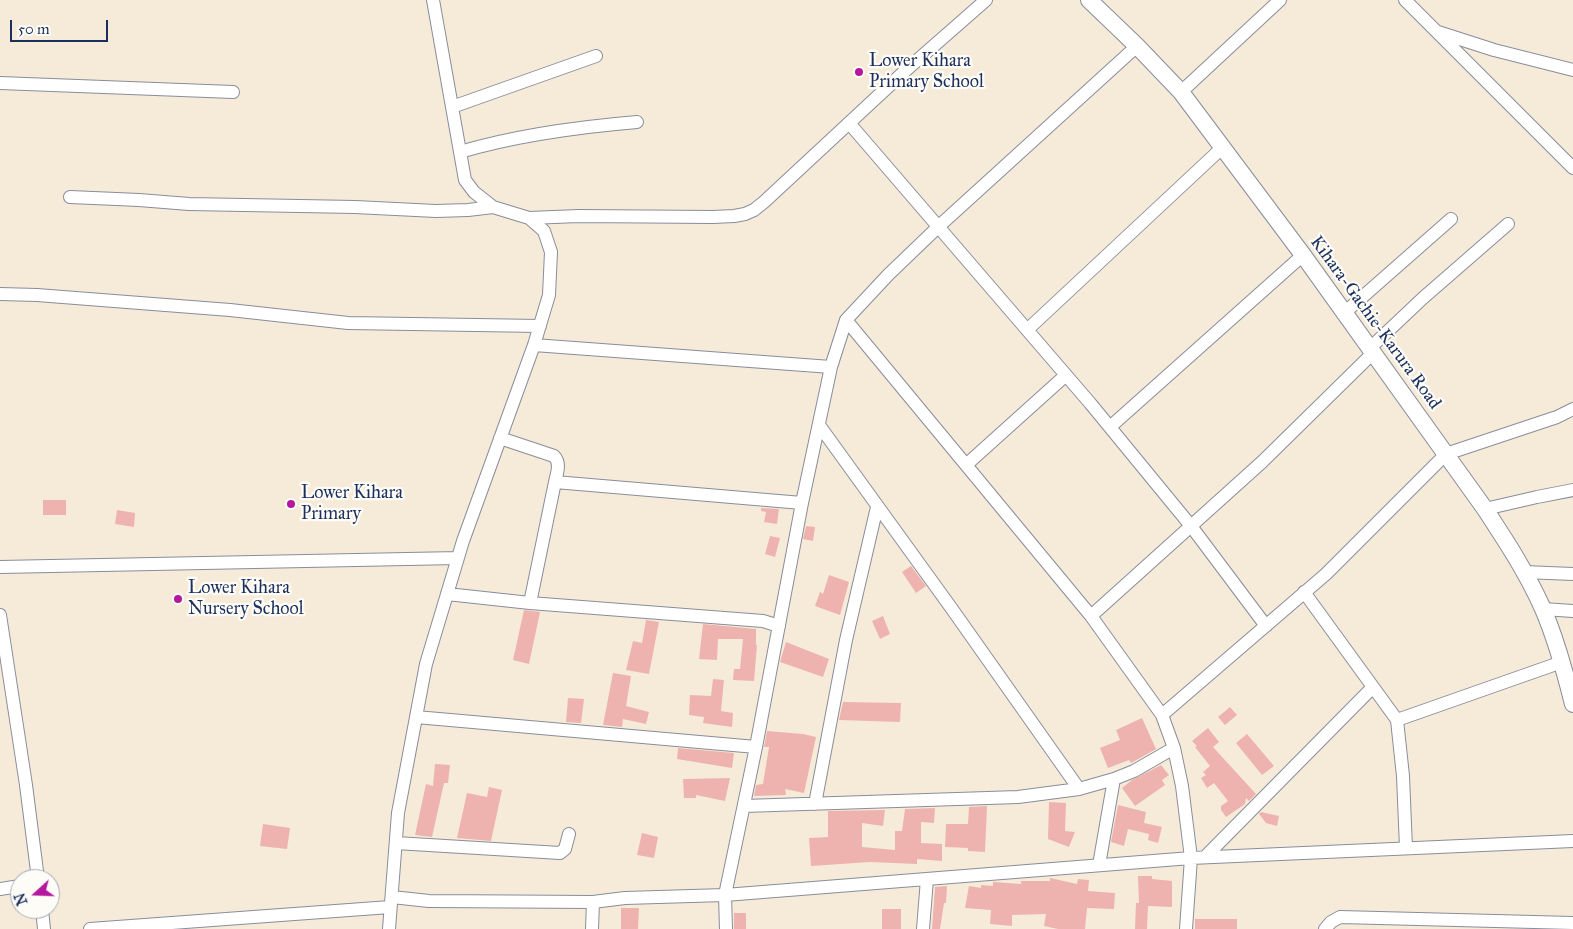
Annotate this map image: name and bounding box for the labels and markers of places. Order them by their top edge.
place label: Lower Kihara Primary School [869,51,984,94]
marker: Lower Kihara Primary School [853,66,865,78]
place label: Lower Kihara Primary [301,483,403,526]
marker: Lower Kihara Primary [285,498,297,510]
place label: Lower Kihara Nursery School [188,578,304,620]
marker: Lower Kihara Nursery School [172,593,184,605]

